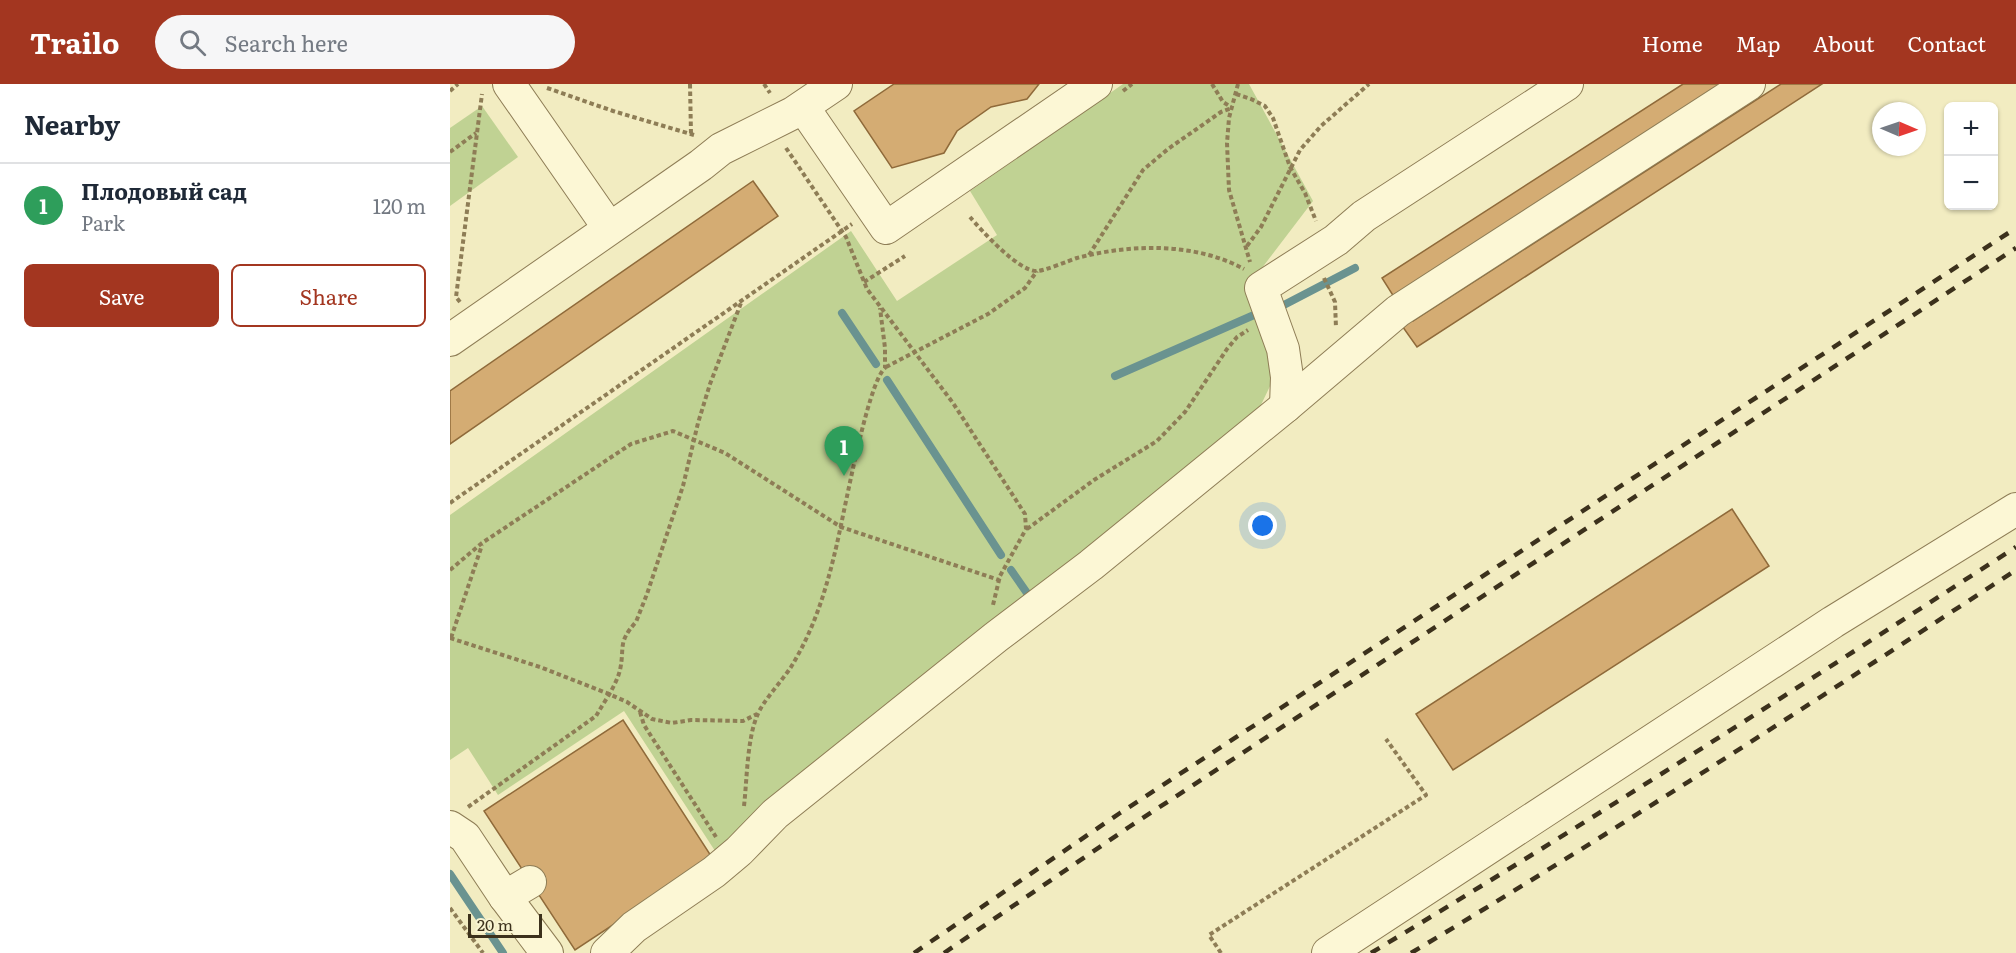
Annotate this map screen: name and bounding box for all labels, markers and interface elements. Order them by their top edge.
search box [155,15,575,69]
text: Trailo [30,21,119,63]
icon: search [176,26,209,59]
text: Search here [224,26,348,59]
text: Home [1642,27,1703,58]
text: Map [1736,27,1780,58]
text: About [1813,27,1875,58]
text: Contact [1908,27,1986,58]
north arrow [1872,102,1926,156]
map controls [1944,102,1998,210]
button: + [1944,102,1998,156]
text: Nearby [24,104,120,143]
button: − [1944,156,1998,210]
text: Плодовый сад [81,174,247,207]
text: 1 [39,190,48,220]
text: 120 m [373,190,426,220]
text: Park [81,207,125,237]
button: Save [24,264,219,327]
button: Share [231,264,426,327]
pin: 1 [824,426,864,476]
your location [1248,511,1277,540]
scale bar [468,911,542,938]
text: 20 m [477,912,513,936]

